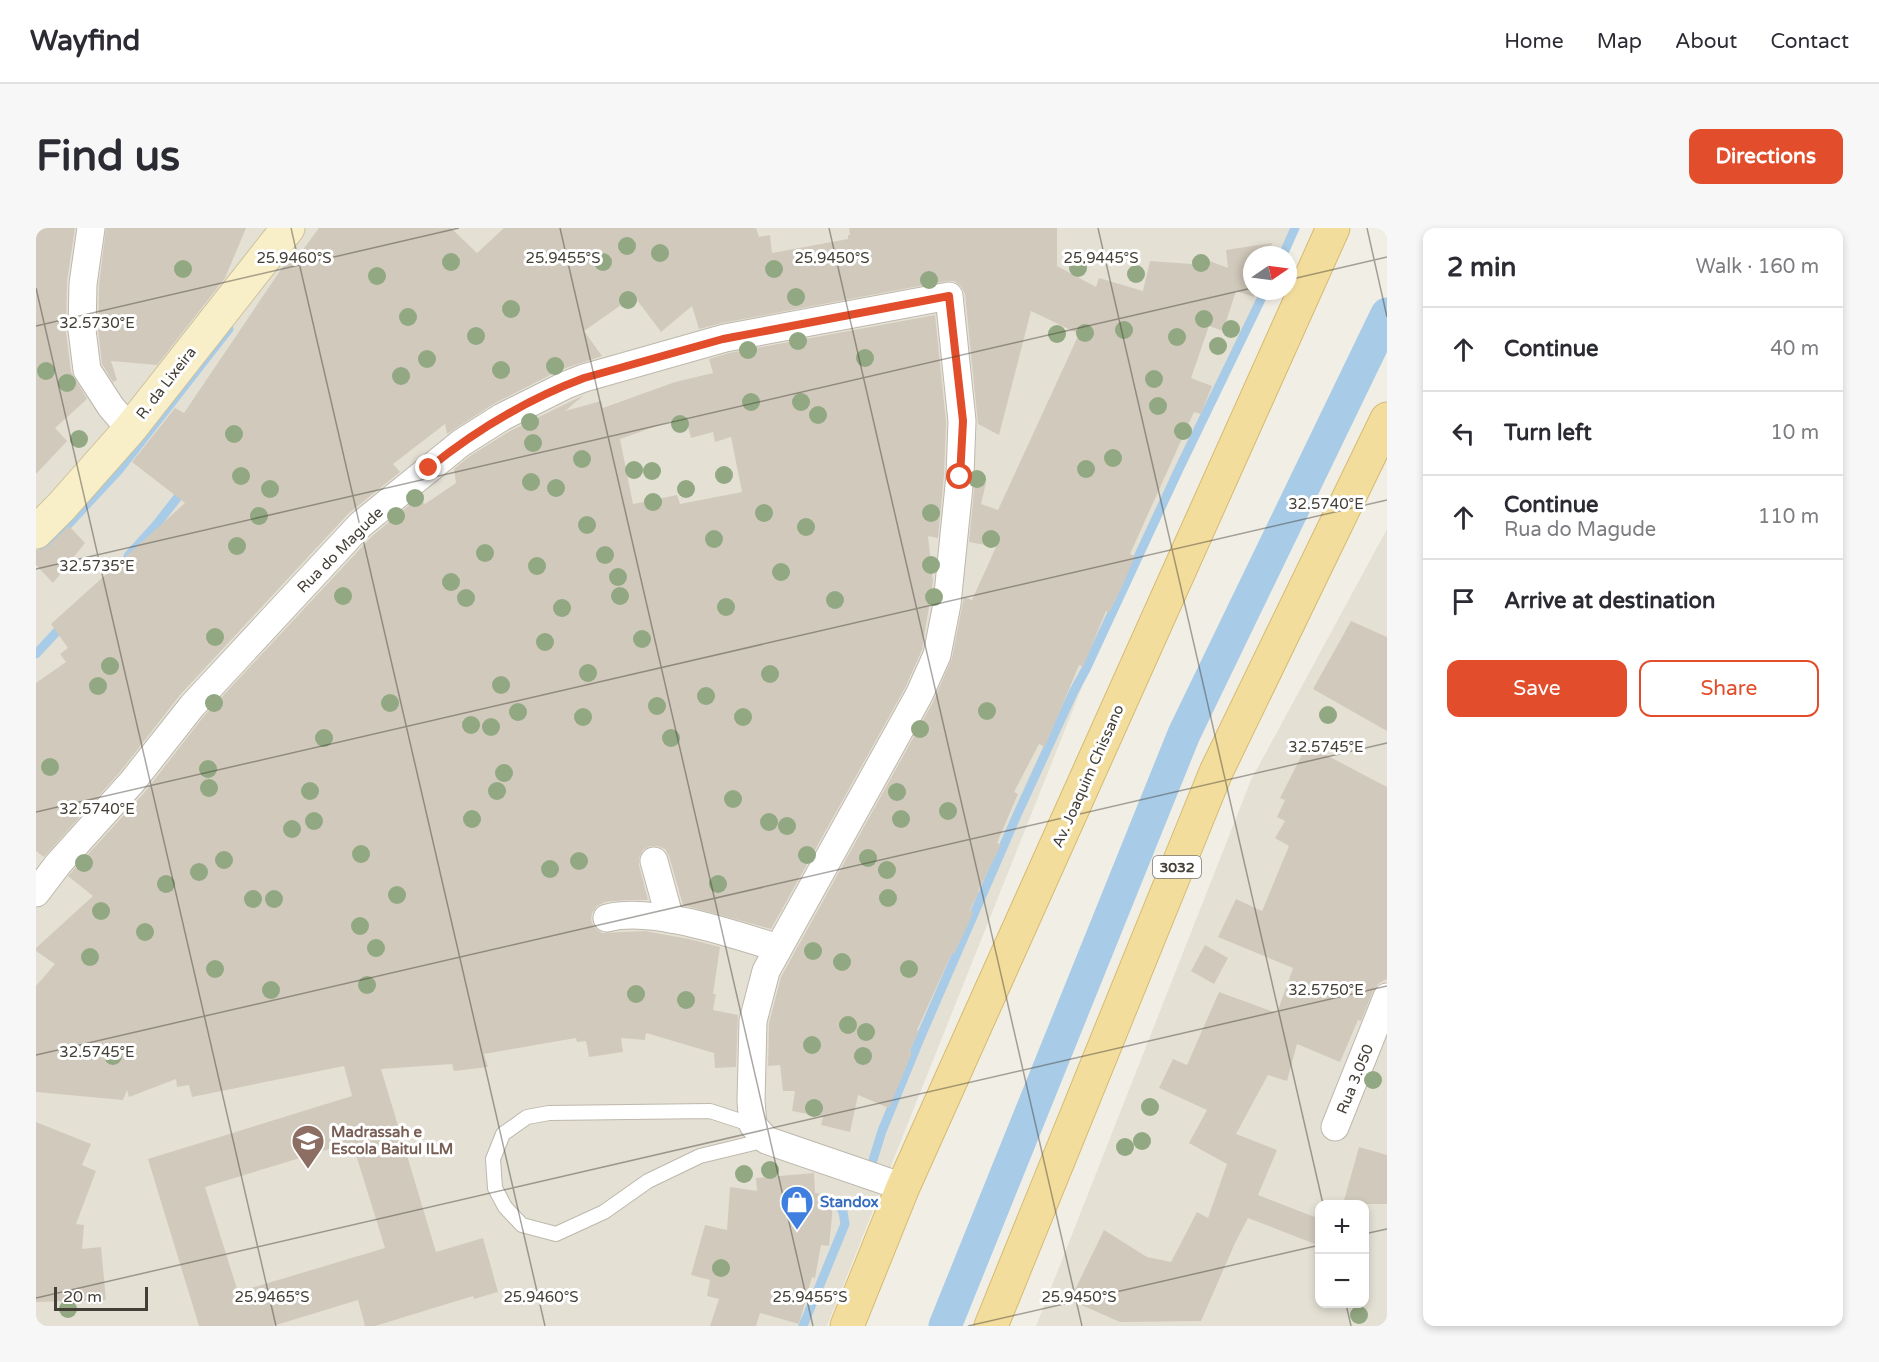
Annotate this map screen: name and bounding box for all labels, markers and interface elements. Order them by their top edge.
text: Wayfind [30,24,140,58]
text: Home [1504,29,1564,54]
text: Map [1597,29,1642,54]
text: About [1675,29,1737,54]
text: Contact [1770,29,1849,54]
button: Directions [1689,129,1843,184]
text: Find us [36,131,180,182]
north arrow [1243,246,1297,300]
text: 25.9460°S [256,249,332,267]
text: 25.9455°S [526,249,600,267]
text: 25.9450°S [794,249,870,267]
text: 25.9445°S [1064,249,1138,267]
text: 2 min [1447,252,1516,283]
text: Walk · 160 m [1696,255,1819,279]
text: 32.5730°E [59,314,135,332]
icon: ahead [1447,333,1480,366]
text: Continue [1504,336,1599,362]
text: 40 m [1770,337,1819,361]
street label: R. da Lixeira [132,343,200,423]
icon: left [1447,417,1480,450]
text: Turn left [1504,420,1592,446]
text: 10 m [1770,421,1819,445]
route end [415,454,441,480]
route start [946,463,972,489]
text: Continue [1504,492,1599,518]
text: 32.5740°E [1288,495,1364,513]
icon: ahead [1447,501,1480,534]
street label: Rua do Magude [293,503,387,597]
text: 110 m [1758,505,1819,529]
text: Rua do Magude [1504,518,1656,542]
text: 32.5735°E [59,557,135,575]
icon: arrive [1447,585,1480,618]
text: Arrive at destination [1504,588,1715,614]
button: Save [1447,660,1627,717]
button: Share [1639,660,1819,717]
street label: Av. Joaquim Chissano [1048,702,1128,850]
text: 32.5745°E [1288,738,1364,756]
text: 32.5740°E [59,800,135,818]
road number: 3032 [1153,856,1201,878]
text: 32.5750°E [1288,981,1364,999]
street label: Rua 3.050 [1333,1041,1377,1117]
text: 32.5745°E [59,1043,135,1061]
school or university icon: Madrassah e Escola Baitul ILM [290,1123,326,1170]
place label: Madrassah e Escola Baitul ILM [331,1123,453,1158]
shop icon: Standox [779,1184,815,1231]
place label: Standox [820,1193,879,1211]
map controls [1315,1200,1369,1308]
button: + [1315,1200,1369,1254]
button: − [1315,1254,1369,1308]
scale bar [54,1284,148,1312]
text: 20 m [63,1287,102,1307]
text: 25.9465°S [235,1288,309,1306]
text: 25.9460°S [503,1288,579,1306]
text: 25.9455°S [773,1288,847,1306]
text: 25.9450°S [1041,1288,1117,1306]

